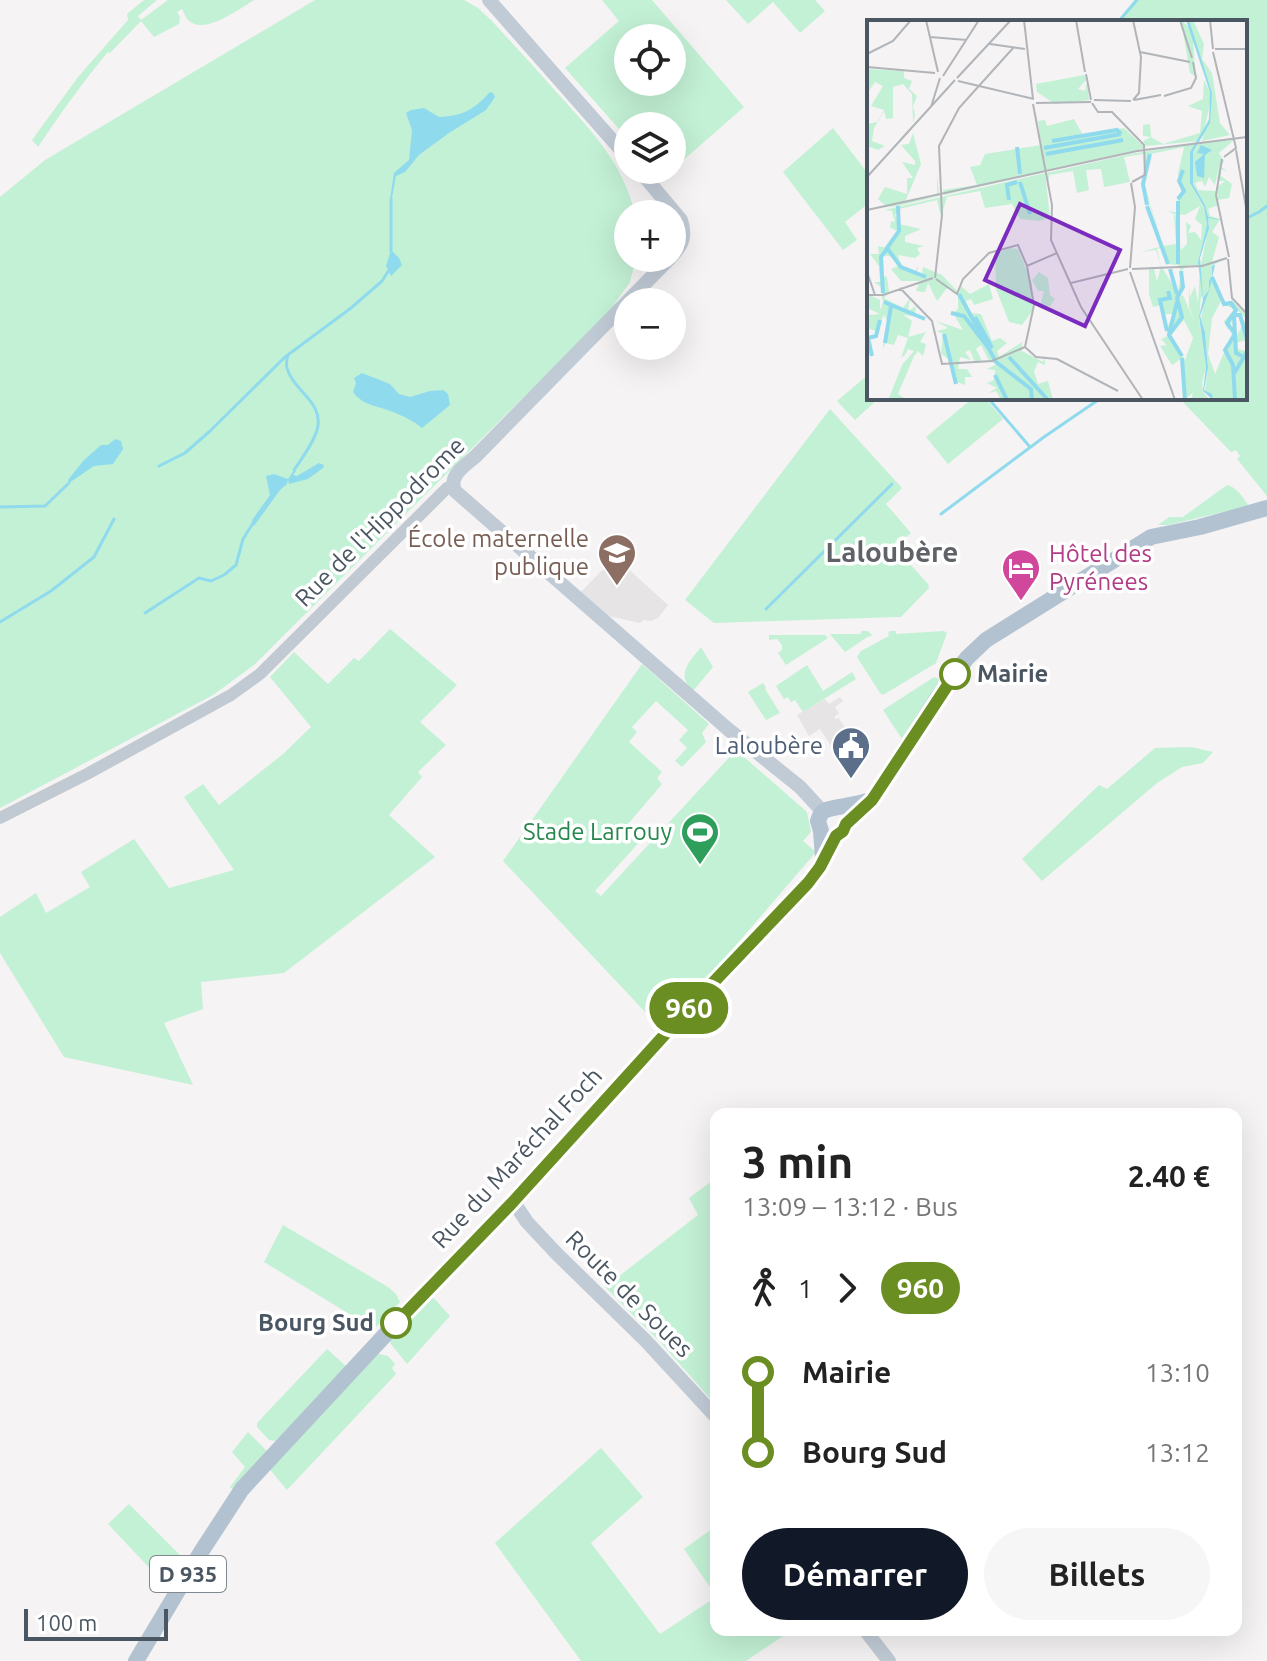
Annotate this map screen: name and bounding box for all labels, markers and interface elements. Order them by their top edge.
inset map [867,20,1247,400]
map controls [614,24,686,360]
button: locate [614,24,686,96]
button: layers [614,112,686,184]
button: + [614,200,686,272]
button: − [614,288,686,360]
street label: Rue de l'Hippodrome [289,431,470,612]
place label: École maternelle publique [408,524,589,580]
school or university icon: École maternelle publique [596,532,638,587]
district label: Laloubère [826,536,958,567]
place label: Hôtel des Pyrénees [1049,540,1152,595]
hotel icon: Hôtel des Pyrénees [1000,547,1042,602]
marker: Mairie [940,659,970,689]
place label: Mairie [977,660,1048,687]
public building icon: Laloubère [830,725,872,780]
place label: Laloubère [715,732,823,759]
sports icon: Stade Larrouy [679,811,721,866]
place label: Stade Larrouy [523,818,672,845]
line badge: 960 [643,982,735,1034]
text: 960 [665,992,713,1023]
street label: Rue du Maréchal Foch [426,1062,607,1253]
text: 3 min [742,1137,853,1186]
text: 2.40 € [1128,1159,1210,1193]
text: 13:09 – 13:12 · Bus [742,1192,958,1221]
street label: Route de Soues [561,1225,698,1362]
icon: walk [742,1266,786,1310]
icon: forward [825,1266,869,1310]
text: 960 [897,1272,944,1303]
text: 1 [798,1274,813,1303]
marker: Bourg Sud [381,1308,411,1338]
place label: Bourg Sud [258,1309,374,1336]
text: Mairie [802,1355,891,1389]
text: 13:10 [1145,1358,1210,1387]
text: Bourg Sud [802,1435,947,1469]
text: 13:12 [1145,1438,1210,1467]
button: Démarrer [742,1528,968,1620]
button: Billets [984,1528,1210,1620]
road number: D 935 [150,1556,226,1592]
scale bar [24,1605,168,1641]
text: 100 m [36,1610,97,1635]

